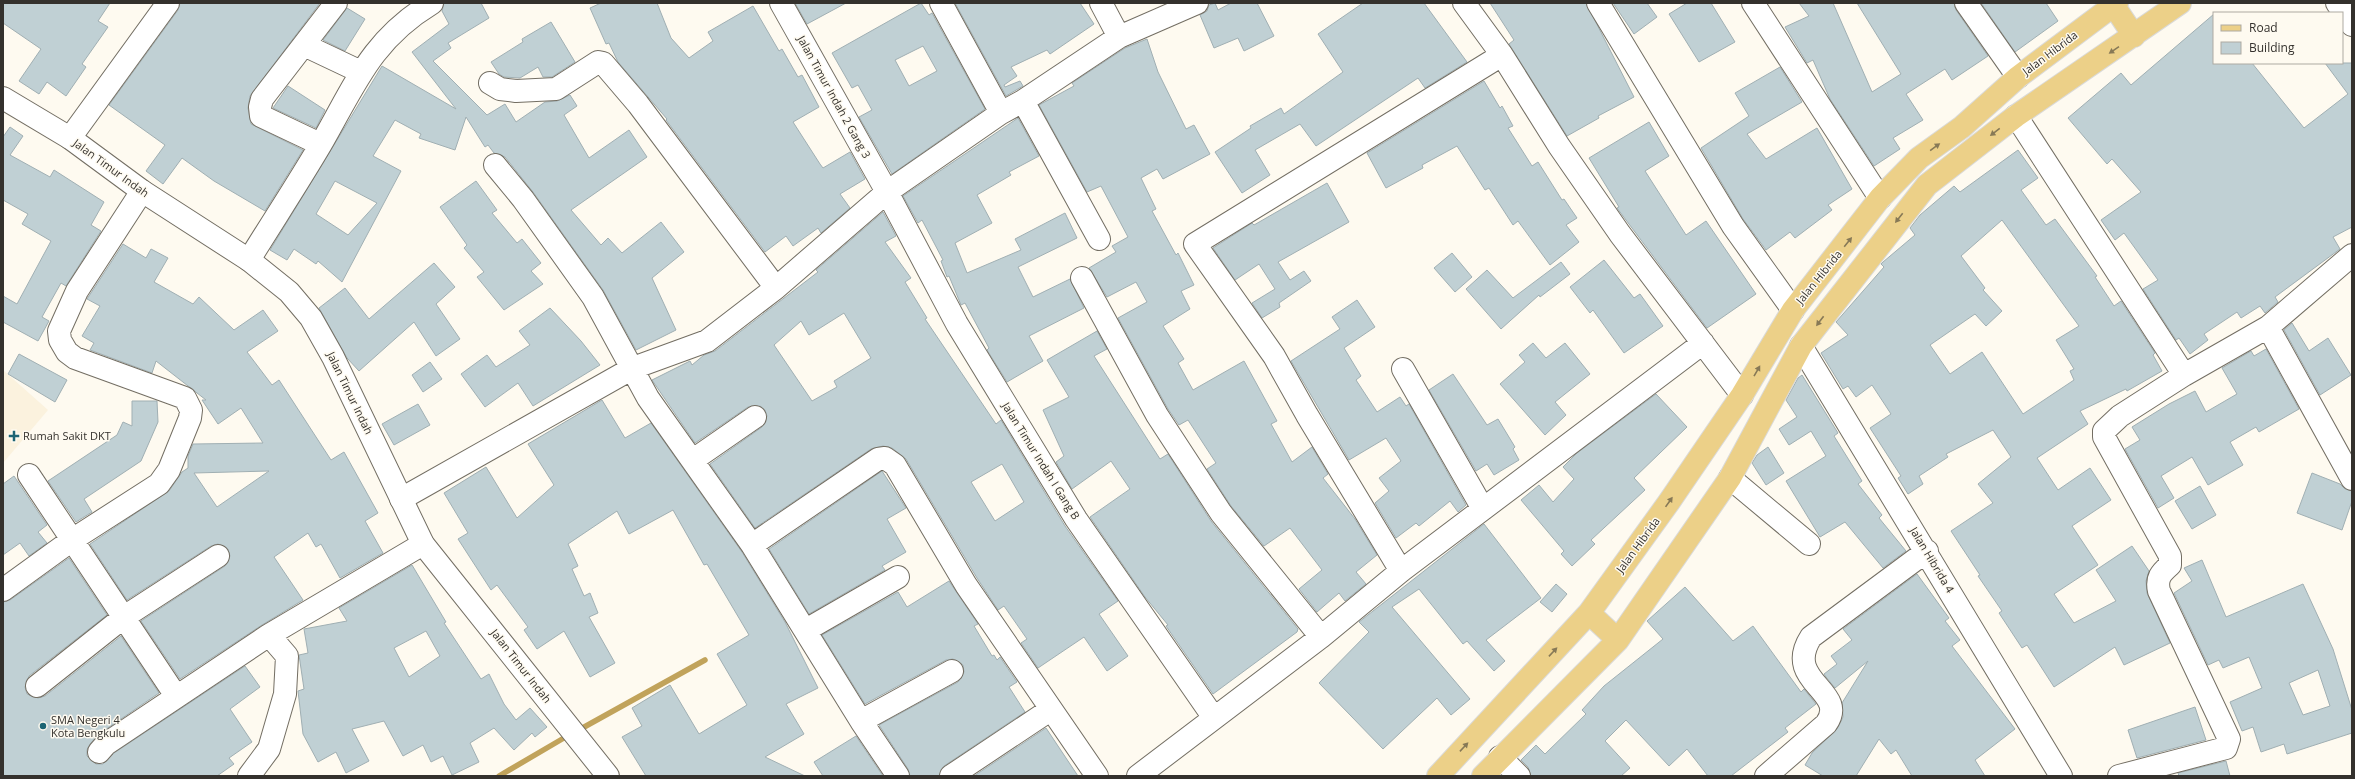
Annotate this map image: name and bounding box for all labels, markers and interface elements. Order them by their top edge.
legend [2213,12,2343,64]
text: Road [2249,19,2278,36]
street label: Jalan Hibrida [2018,27,2080,79]
street label: Jalan Timur Indah 2 Gang 3 [794,32,874,161]
text: Building [2249,39,2295,56]
one-way arrow [2108,46,2119,54]
one-way arrow [1990,128,2001,137]
street label: Jalan Timur Indah [70,134,152,200]
one-way arrow [1929,143,1940,151]
one-way arrow [1895,213,1903,224]
one-way arrow [1843,237,1852,247]
street label: Jalan Hibrida [1792,247,1845,308]
one-way arrow [1816,316,1824,327]
street label: Jalan Timur Indah [324,348,377,437]
one-way arrow [1753,365,1760,377]
street label: Jalan Timur Indah I Gang B [999,398,1084,522]
place label: Rumah Sakit DKT [23,428,111,443]
marker: Rumah Sakit DKT [8,430,20,442]
one-way arrow [1665,497,1673,507]
street label: Jalan Hibrida [1612,514,1663,576]
street label: Jalan Hibrida 4 [1906,523,1958,596]
street label: Jalan Timur Indah [487,625,555,706]
one-way arrow [1548,647,1557,657]
place label: SMA Negeri 4 Kota Bengkulu [51,712,125,740]
marker: SMA Negeri 4 Kota Bengkulu [38,721,48,731]
one-way arrow [1460,742,1469,753]

